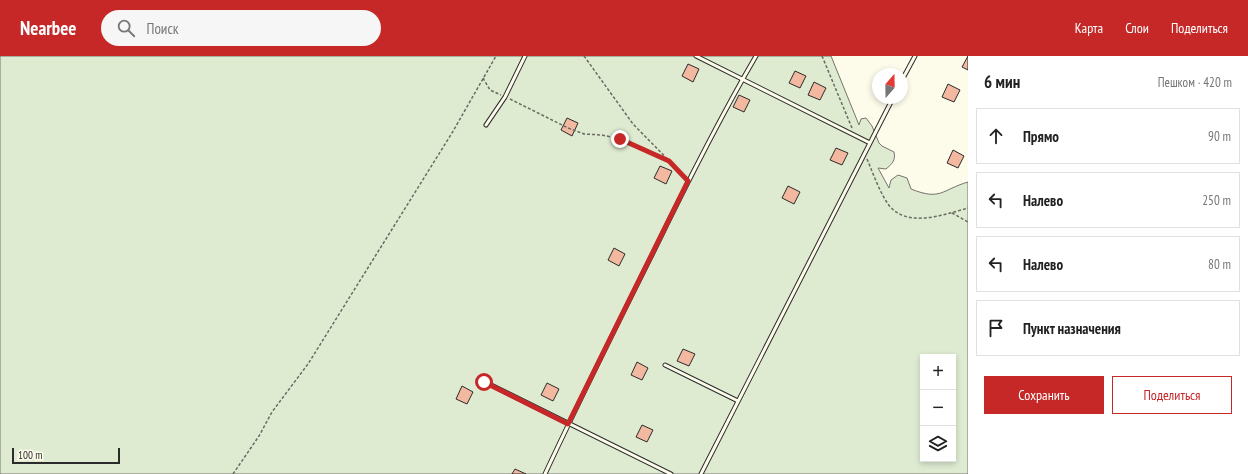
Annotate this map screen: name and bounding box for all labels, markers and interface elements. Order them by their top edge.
search box [101,10,381,46]
text: Nearbee [20,16,77,40]
icon: search [115,17,137,39]
text: Поиск [147,19,179,38]
text: Карта [1075,19,1103,37]
text: Слои [1125,19,1149,37]
text: Поделиться [1171,19,1228,37]
north arrow [872,68,908,104]
text: 6 мин [984,71,1020,93]
text: Пешком · 420 m [1158,74,1232,91]
icon: ahead [985,125,1007,147]
text: Прямо [1023,127,1059,146]
text: 90 m [1208,128,1231,145]
route end [611,130,629,148]
icon: left [985,189,1007,211]
text: Налево [1023,191,1063,210]
text: 250 m [1202,192,1231,209]
icon: left [985,253,1007,275]
text: Налево [1023,255,1063,274]
text: 80 m [1208,256,1231,273]
icon: arrive [985,317,1007,339]
text: Пункт назначения [1023,319,1121,338]
map controls [920,354,956,462]
button: + [920,354,956,390]
route start [475,373,493,391]
button: Сохранить [984,376,1104,414]
button: Поделиться [1112,376,1232,414]
button: − [920,390,956,426]
button: layers [920,426,956,462]
scale bar [12,446,120,465]
text: 100 m [18,448,42,462]

